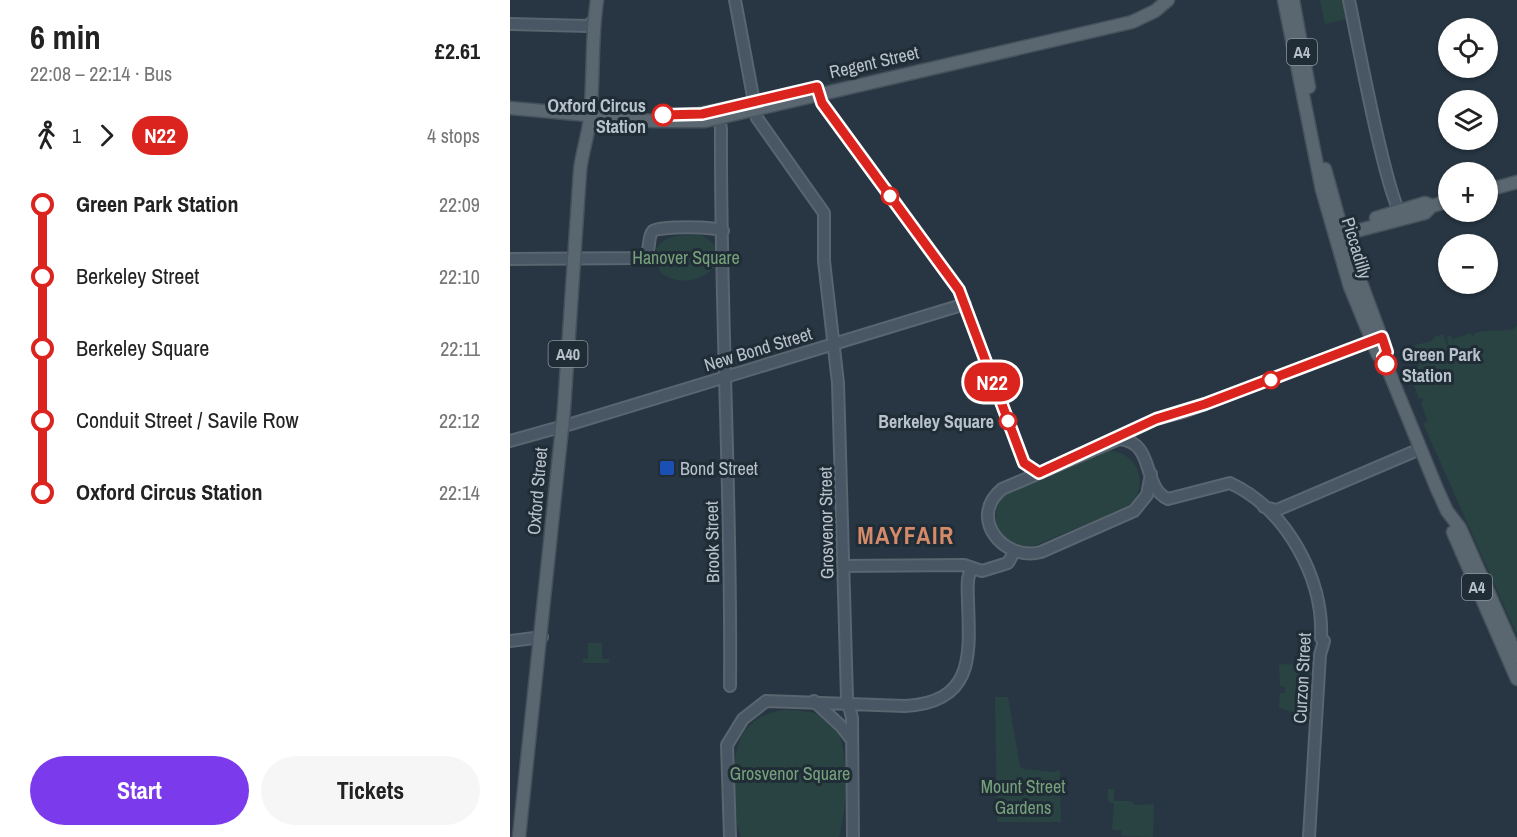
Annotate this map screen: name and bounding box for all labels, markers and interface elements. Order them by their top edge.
text: 6 min [30,15,101,59]
map controls [1438,18,1498,294]
button: locate [1438,18,1498,78]
text: £2.61 [435,36,480,66]
road number: A4 [1287,39,1317,65]
street label: Regent Street [827,40,921,84]
text: 22:08 – 22:14 · Bus [30,60,172,87]
button: layers [1438,90,1498,150]
place label: Oxford Circus Station [548,93,646,139]
marker: Oxford Circus Station [652,104,674,126]
icon: walk [30,119,63,152]
icon: forward [90,119,123,152]
text: N22 [144,121,176,150]
text: 1 [72,122,81,149]
text: 4 stops [427,122,480,149]
button: + [1438,162,1498,222]
unlabelled marker [881,187,899,205]
text: Green Park Station [76,189,238,219]
text: 22:09 [439,191,480,218]
street label: Piccadilly [1336,214,1378,282]
button: − [1438,234,1498,294]
park label: Hanover Square [632,245,740,270]
text: Berkeley Street [76,261,199,291]
text: 22:10 [439,263,480,290]
street label: New Bond Street [701,321,815,377]
text: Berkeley Square [76,333,209,363]
text: 22:11 [440,335,480,362]
road number: A40 [548,341,588,367]
place label: Green Park Station [1402,342,1482,388]
marker: Green Park Station [1375,353,1397,375]
line badge: N22 [958,362,1026,401]
text: N22 [976,368,1008,397]
unlabelled marker [1262,371,1280,389]
text: Conduit Street / Savile Row [76,405,299,435]
text: 22:12 [439,407,480,434]
place label: Berkeley Square [878,409,994,434]
marker: Berkeley Square [999,412,1017,430]
street label: Oxford Street [521,446,553,536]
place label: Bond Street [680,456,758,481]
marker: Bond Street [658,459,676,477]
street label: Grosvenor Street [813,467,839,579]
text: Oxford Circus Station [76,477,262,507]
text: 22:14 [439,479,480,506]
street label: Brook Street [699,501,725,583]
district label: MAYFAIR [857,519,955,551]
road number: A4 [1462,574,1492,600]
street label: Curzon Street [1287,632,1317,724]
button: Start [30,756,249,825]
button: Tickets [261,756,480,825]
park label: Grosvenor Square [730,761,850,786]
park label: Mount Street Gardens [981,774,1065,820]

